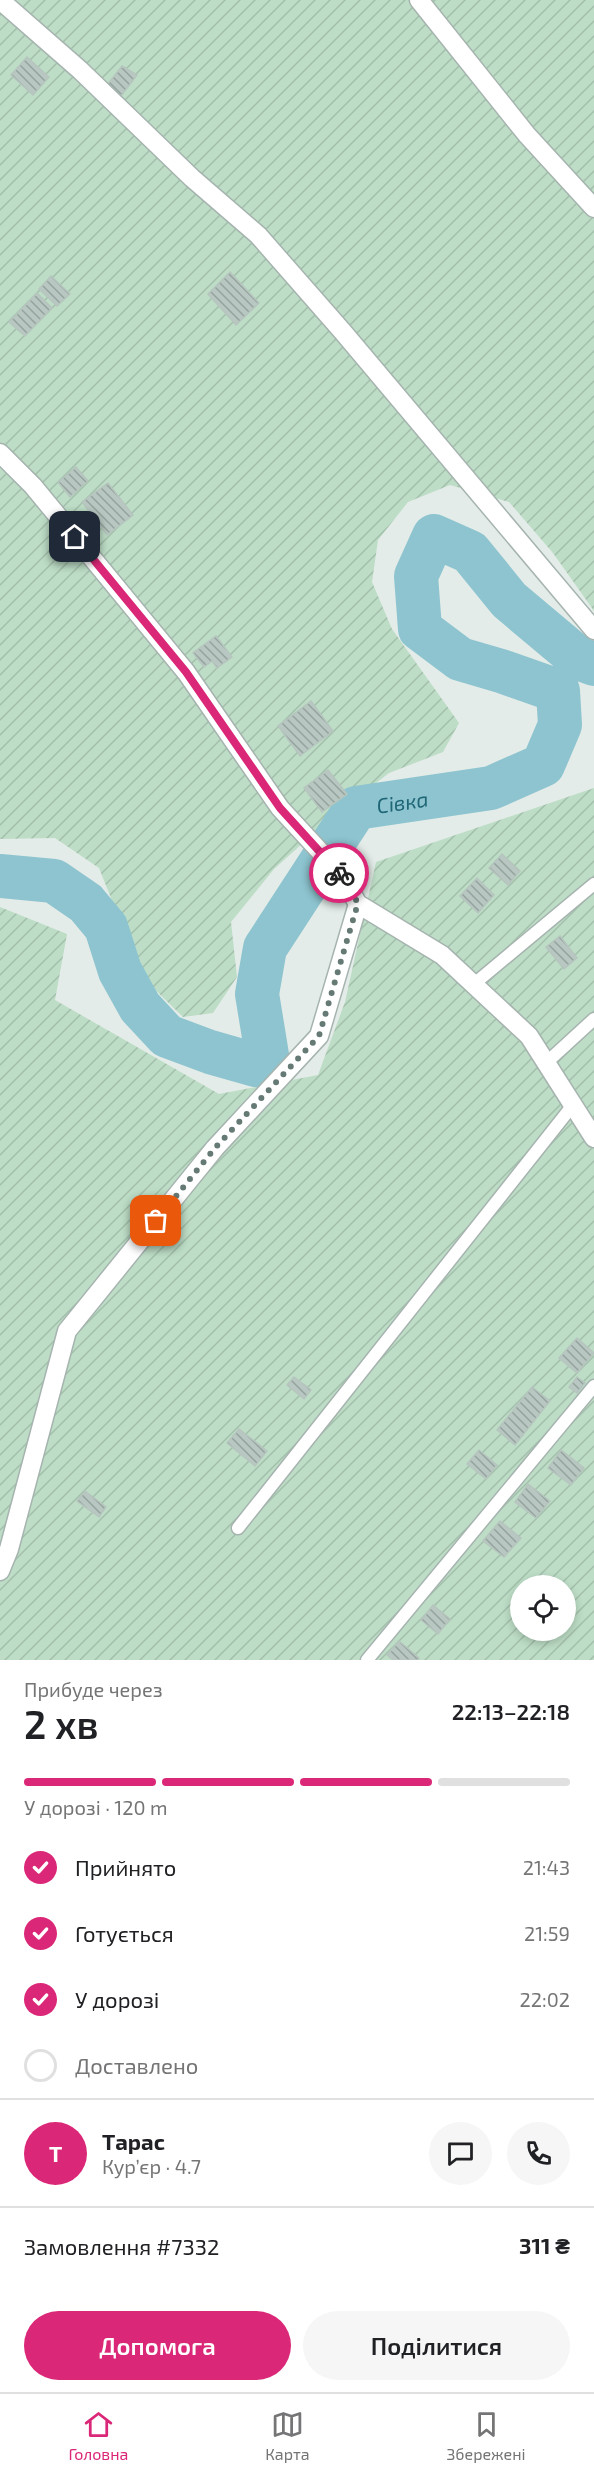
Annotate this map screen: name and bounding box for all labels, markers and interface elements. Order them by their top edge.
pin [49,511,100,562]
icon: home [58,520,91,553]
water label: Сівка [375,785,430,817]
courier [309,843,369,903]
icon: bike [323,857,356,890]
pin [130,1195,181,1246]
icon: bag [139,1204,172,1237]
map controls [510,1575,576,1641]
button: locate [510,1575,576,1641]
text: Прибуде через [24,1677,163,1701]
text: 22:13–22:18 [452,1698,570,1724]
text: 2 хв [24,1700,99,1747]
text: У дорозі · 120 m [24,1795,168,1819]
icon: check [24,1851,57,1884]
text: Прийнято [75,1854,176,1880]
text: 21:43 [523,1855,570,1879]
icon: check [24,1917,57,1950]
text: Готується [75,1920,174,1946]
text: 21:59 [524,1921,570,1945]
icon: check [24,1983,57,2016]
text: У дорозі [75,1986,159,2012]
text: 22:02 [520,1987,570,2011]
text: Доставлено [75,2052,198,2078]
button: chat [429,2122,492,2185]
button: phone [507,2122,570,2185]
text: Тарас [102,2128,165,2154]
text: Т [49,2140,62,2166]
text: Кур’єр · 4.7 [102,2154,201,2178]
text: 311 ₴ [519,2232,570,2258]
text: Замовлення #7332 [24,2233,219,2259]
button: Допомога [24,2311,291,2380]
button: Поділитися [303,2311,570,2380]
tab: Головна [68,2408,128,2463]
tab: Карта [265,2408,310,2463]
tab: Збережені [447,2408,526,2463]

